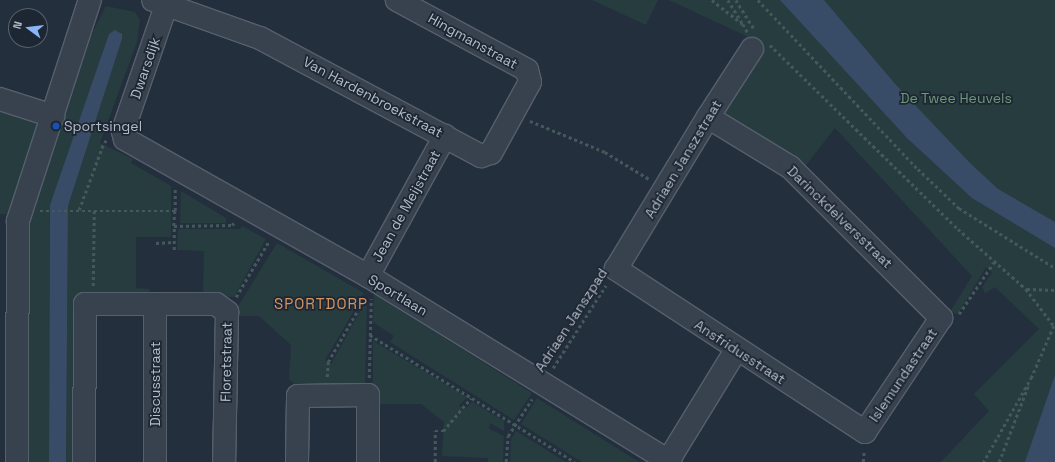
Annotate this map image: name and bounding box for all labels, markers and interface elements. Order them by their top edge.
north arrow [8,8,48,48]
street label: Hingmanstraat [425,9,521,73]
text: N [10,20,25,31]
street label: Dwarsdijk [127,35,163,101]
street label: Van Hardenbroekstraat [300,53,446,141]
park label: De Twee Heuvels [900,90,1012,106]
street label: Adriaen Janszstraat [641,97,725,221]
place label: Sportsingel [64,118,142,134]
marker: Sportsingel [51,121,61,131]
street label: Jean de Meijstraat [368,147,444,265]
street label: Darinckdelversstraat [784,162,896,272]
street label: Adriaen Janszpad [531,265,611,375]
street label: Sportlaan [365,271,431,319]
district label: SPORTDORP [274,295,368,313]
street label: Ansfridusstraat [691,316,789,388]
street label: Floretstraat [217,322,235,402]
street label: Islemundastraat [865,325,941,425]
street label: Discusstraat [147,341,163,427]

